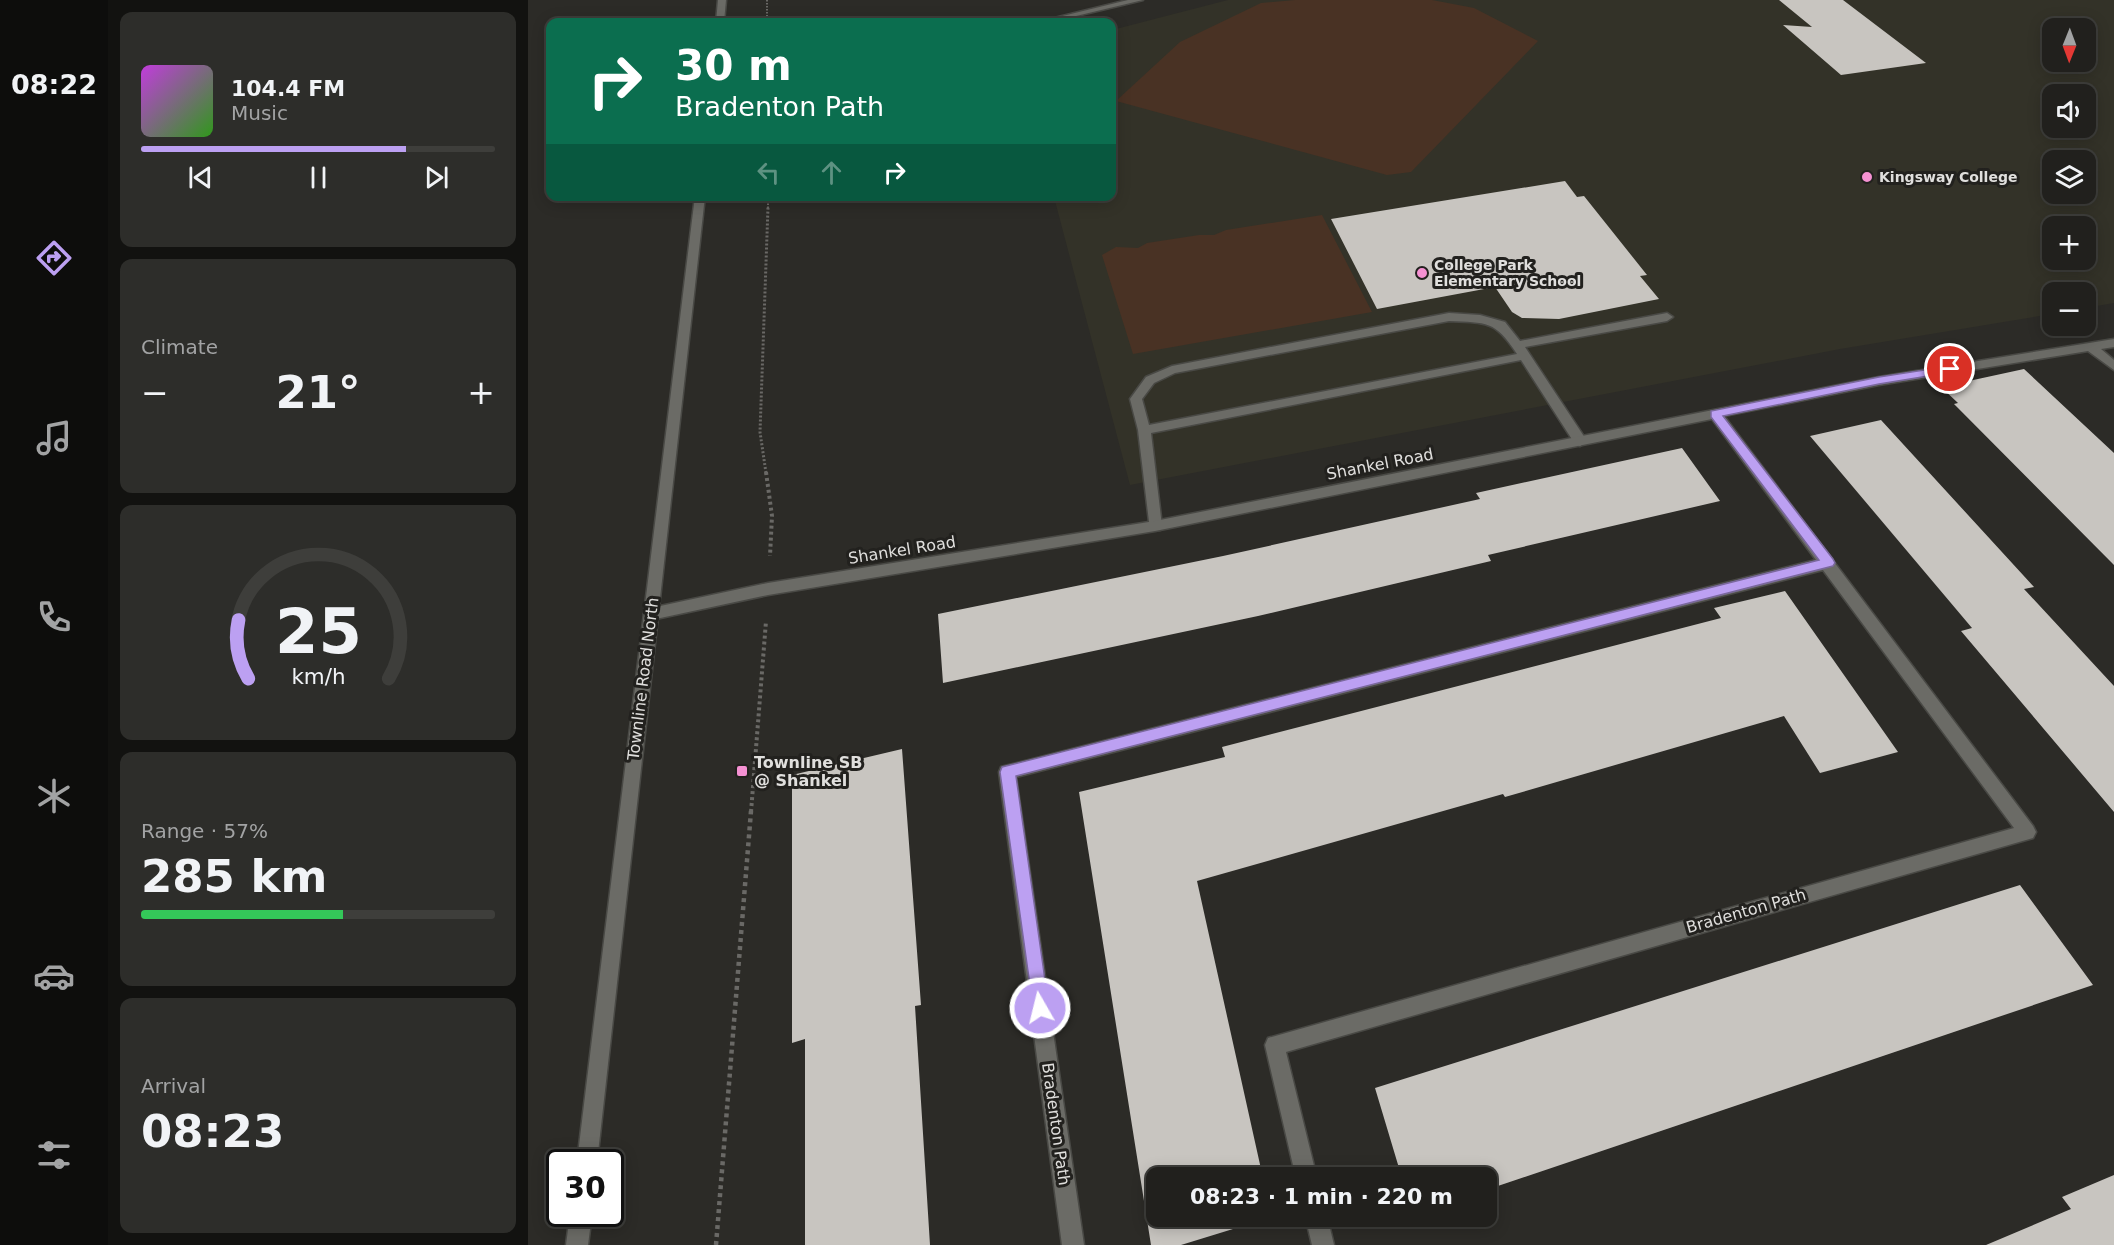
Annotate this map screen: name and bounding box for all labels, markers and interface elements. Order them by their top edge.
north arrow [2042,18,2096,72]
map controls [2042,18,2096,336]
text: 30 m [675,41,792,90]
icon: right [576,42,654,120]
text: 08:22 [11,69,97,100]
text: 104.4 FM [231,76,345,101]
button: sound [2042,84,2096,138]
text: Bradenton Path [675,91,884,122]
text: Music [231,101,288,125]
button: layers [2042,150,2096,204]
icon: left [752,156,785,189]
icon: ahead [815,156,848,189]
icon: right [878,156,911,189]
icon: previous [184,161,217,194]
icon: pause [302,161,335,194]
icon: next [420,161,453,194]
place label: Kingsway College [1879,169,2017,185]
marker: Kingsway College [1860,170,1874,184]
button: + [2042,216,2096,270]
icon: directions [33,237,75,279]
place label: College Park Elementary School [1434,257,1581,289]
marker: College Park Elementary School [1415,266,1429,280]
button: − [2042,282,2096,336]
text: Climate [141,335,218,359]
pin [1924,343,1975,394]
icon: arrive [1933,352,1966,385]
text: 21° [275,366,361,419]
text: − [141,373,169,412]
text: + [467,373,495,412]
icon: music [33,417,75,459]
street label: Shankel Road [1325,444,1435,484]
street label: Shankel Road [847,532,957,568]
icon: phone [33,596,75,638]
text: 25 [275,596,361,669]
street label: Townline Road North [623,596,662,763]
text: km/h [291,665,345,690]
place label: Townline SB @ Shankel [754,753,862,790]
marker: Townline SB @ Shankel [735,764,749,778]
icon: climate [33,775,75,817]
text: Range · 57% [141,819,268,843]
text: 285 km [141,850,327,903]
street label: Bradenton Path [1684,885,1808,937]
icon: car [33,955,75,997]
position arrow [1008,976,1072,1040]
street label: Bradenton Path [1038,1061,1074,1187]
text: Arrival [141,1074,206,1098]
text: 08:23 [141,1105,284,1158]
icon: filters [33,1134,75,1176]
speed limit sign: 30 [546,1149,624,1227]
text: 08:23 · 1 min · 220 m [1190,1184,1453,1209]

